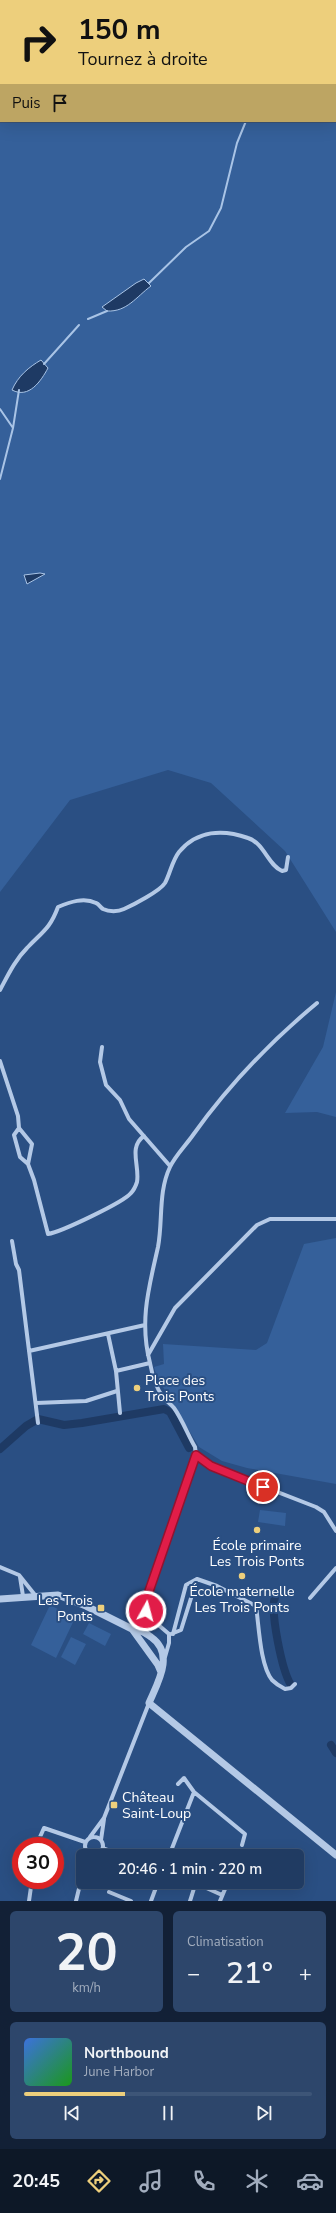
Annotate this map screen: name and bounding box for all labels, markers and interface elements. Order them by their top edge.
text: 150 m [78,11,161,49]
icon: right [12,16,64,68]
text: Tournez à droite [78,47,208,71]
icon: arrive [49,92,71,114]
text: Puis [12,93,41,113]
place label: Place des Trois Ponts [145,1371,215,1406]
marker: Place des Trois Ponts [132,1383,142,1393]
pin [246,1470,280,1504]
icon: arrive [252,1476,274,1498]
marker: École primaire Les Trois Ponts [252,1525,262,1535]
place label: École primaire Les Trois Ponts [210,1536,305,1571]
marker: École maternelle Les Trois Ponts [237,1571,247,1581]
place label: École maternelle Les Trois Ponts [189,1582,295,1617]
position arrow [125,1590,167,1632]
place label: Les Trois Ponts [38,1591,93,1626]
marker: Les Trois Ponts [96,1603,106,1613]
place label: Château Saint-Loup [122,1788,191,1823]
marker: Château Saint-Loup [109,1800,119,1810]
speed limit sign: 30 [12,1837,64,1889]
text: 20:46 · 1 min · 220 m [118,1859,262,1879]
text: 20 [55,1917,118,1988]
text: Climatisation [187,1933,264,1951]
text: 21° [226,1953,273,1994]
text: − [187,1959,200,1989]
text: + [299,1959,312,1989]
text: km/h [72,1979,101,1997]
text: Northbound [84,2043,169,2063]
text: June Harbor [84,2063,154,2081]
icon: previous [61,2102,83,2124]
icon: pause [157,2102,179,2124]
icon: next [253,2102,275,2124]
icon: directions [85,2167,113,2195]
icon: music [137,2167,165,2195]
icon: phone [190,2167,218,2195]
icon: climate [243,2167,271,2195]
icon: car [296,2167,324,2195]
text: 20:45 [12,2169,60,2193]

